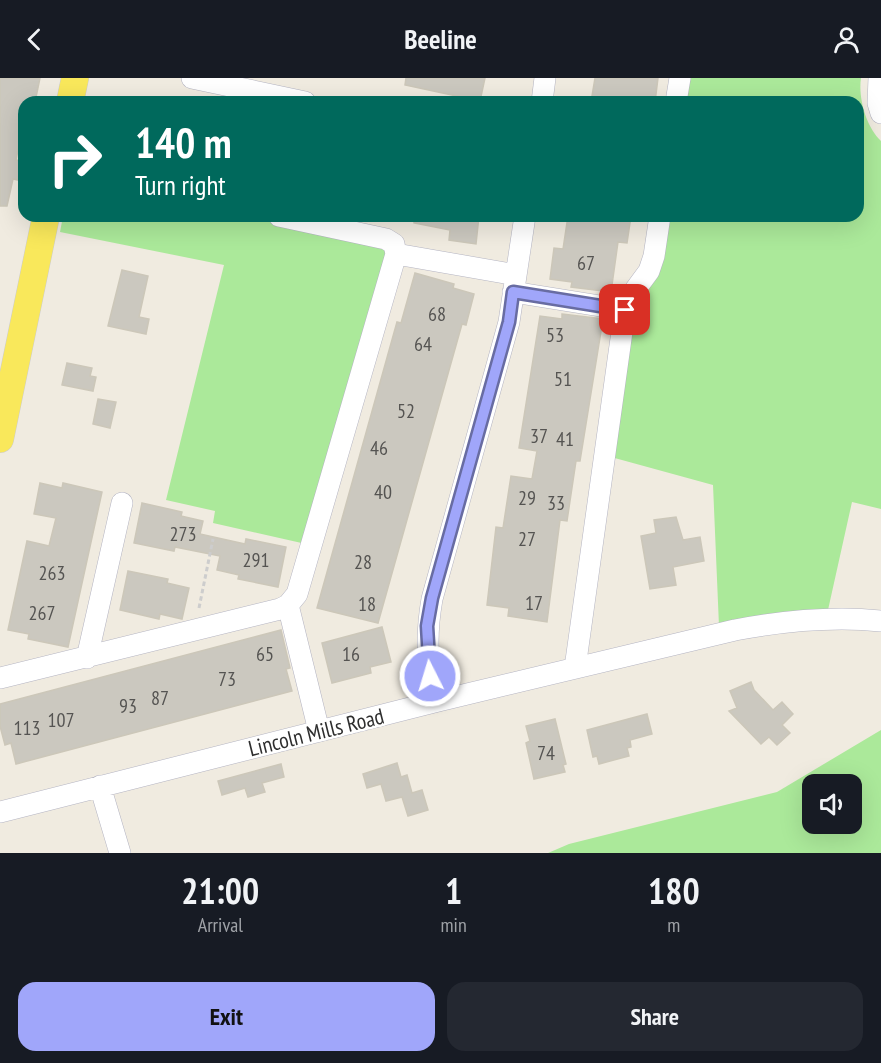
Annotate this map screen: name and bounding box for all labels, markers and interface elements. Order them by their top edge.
text: Beeline [404,22,477,56]
icon: back [18,23,51,56]
icon: person [830,23,863,56]
text: 140 m [135,115,232,170]
icon: right [36,120,114,198]
text: Turn right [135,168,226,202]
house number: 67 [577,250,595,276]
pin [599,284,650,335]
icon: arrive [608,293,641,326]
house number: 68 [428,301,446,327]
house number: 53 [546,322,564,348]
house number: 64 [414,331,432,357]
house number: 51 [554,366,572,392]
house number: 52 [397,398,415,424]
house number: 37 [530,423,548,449]
house number: 41 [556,426,574,452]
house number: 46 [370,435,388,461]
house number: 40 [374,479,392,505]
house number: 29 [518,485,536,511]
house number: 33 [547,490,565,516]
house number: 273 [170,521,197,547]
house number: 27 [518,526,536,552]
house number: 291 [243,547,270,573]
house number: 28 [354,549,372,575]
house number: 263 [39,560,66,586]
house number: 17 [525,590,543,616]
house number: 18 [358,591,376,617]
house number: 267 [29,600,56,626]
house number: 65 [256,641,274,667]
house number: 16 [342,641,360,667]
position arrow [398,644,462,708]
house number: 73 [218,666,236,692]
house number: 87 [151,685,169,711]
house number: 93 [119,693,137,719]
street label: Lincoln Mills Road [245,702,387,762]
house number: 107 [48,707,75,733]
house number: 113 [14,715,41,741]
house number: 74 [537,740,555,766]
map controls [802,774,862,834]
button: sound [802,774,862,834]
text: 21:00 [181,867,259,914]
text: 1 [445,867,462,914]
text: 180 [648,867,700,914]
text: Arrival [198,912,243,938]
text: min [441,912,467,938]
text: m [667,912,680,938]
button: Exit [18,982,435,1051]
button: Share [447,982,863,1051]

